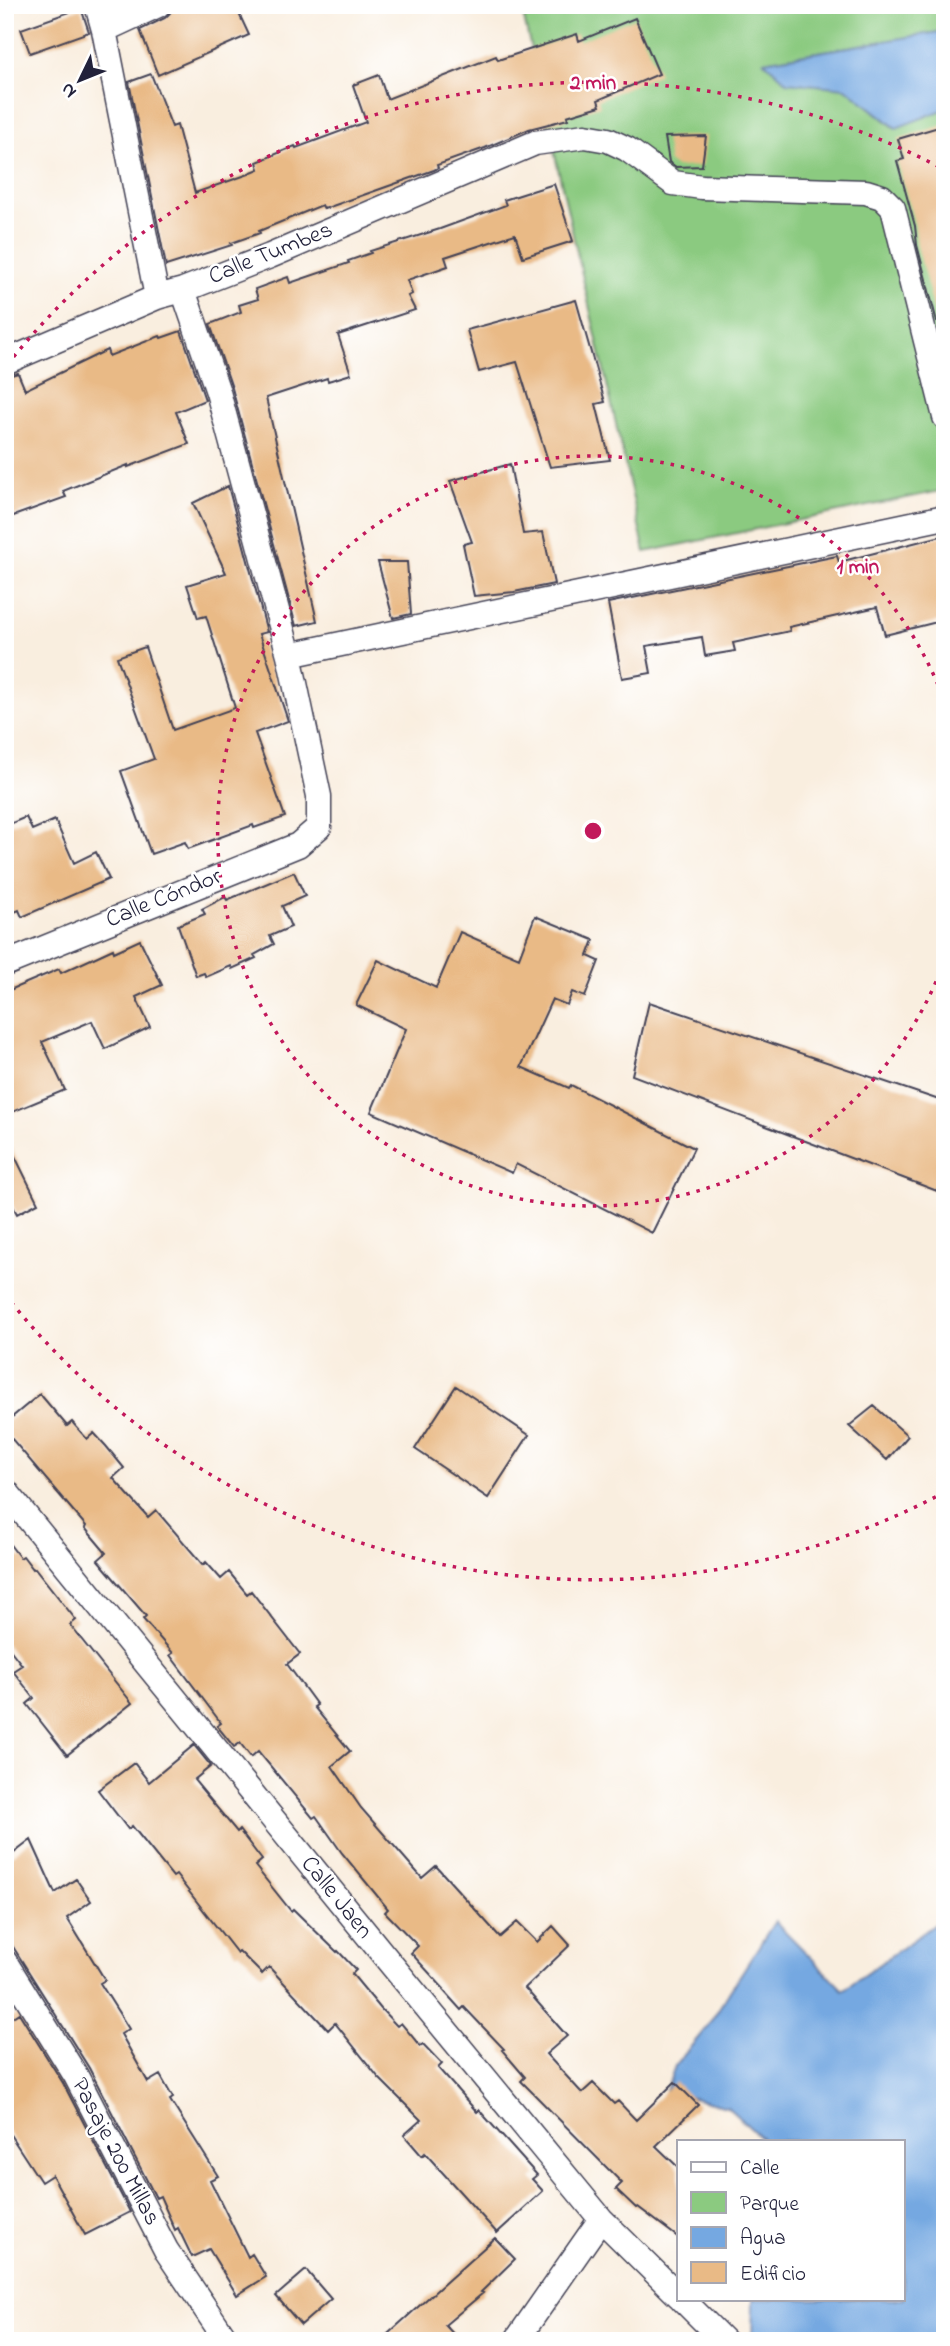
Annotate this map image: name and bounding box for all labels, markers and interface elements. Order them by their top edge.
north arrow [46,46,116,116]
text: 2 min [569,69,616,99]
text: N [55,76,84,104]
street label: Calle Tumbes [204,213,338,295]
text: 1 min [837,553,879,583]
centre of rings [581,819,605,843]
street label: Calle Cóndor [101,860,228,938]
street label: Calle Jaen [291,1849,381,1947]
street label: Pasaje 200 Millas [61,2072,169,2232]
legend [677,2140,904,2300]
text: Calle [740,2154,780,2184]
text: Parque [740,2190,799,2220]
text: Agua [740,2224,786,2256]
text: Edificio [740,2260,806,2290]

